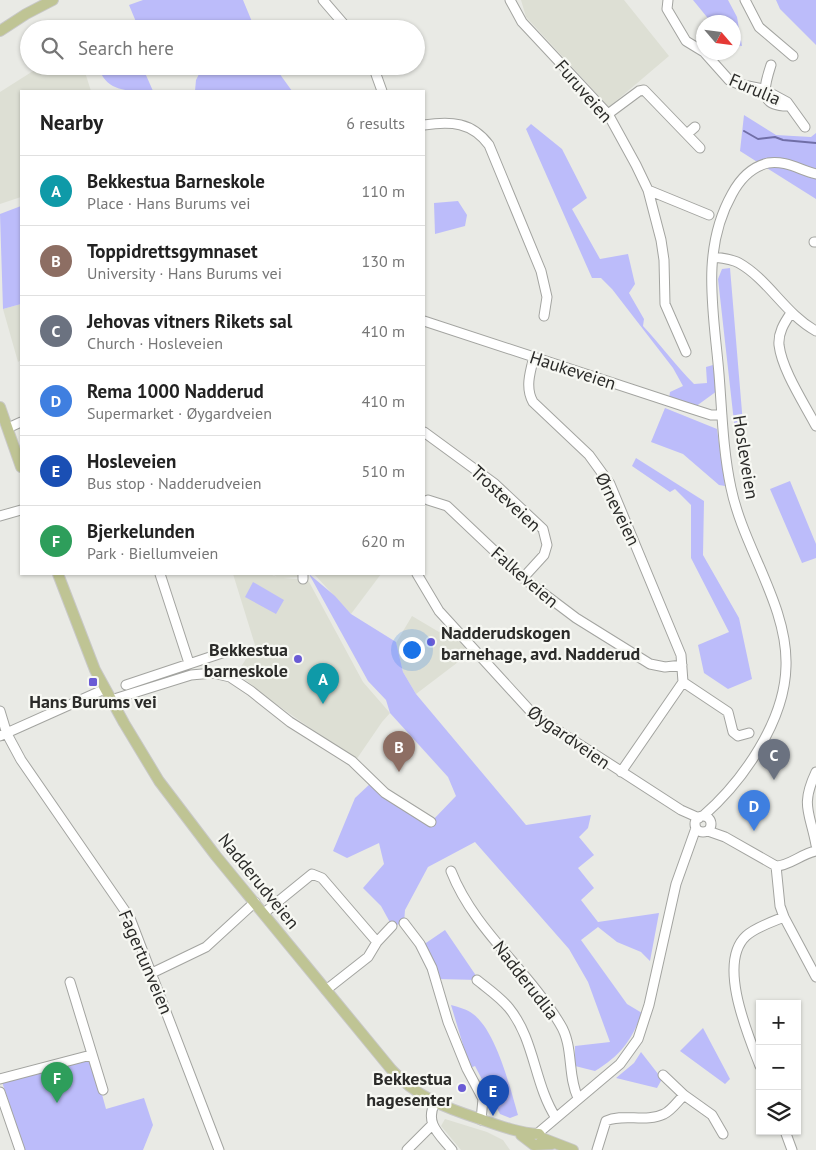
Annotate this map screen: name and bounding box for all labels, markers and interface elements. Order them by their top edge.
north arrow [696,15,741,60]
search box [20,20,425,75]
icon: search [38,34,66,62]
text: Search here [78,36,174,60]
street label: Furuveien [550,55,618,127]
street label: Furulia [726,68,784,110]
text: Nearby [40,109,103,136]
text: 6 results [346,113,405,133]
text: Bekkestua Barneskole [87,169,265,193]
text: A [51,181,61,201]
text: 110 m [362,181,405,201]
text: Place · Hans Burums vei [87,193,251,213]
text: Toppidrettsgymnaset [87,239,258,263]
text: B [51,251,61,271]
text: 130 m [362,251,405,271]
text: University · Hans Burums vei [87,263,282,283]
text: Jehovas vitners Rikets sal [87,309,292,333]
text: C [52,321,60,341]
text: 410 m [362,321,405,341]
text: Church · Hosleveien [87,333,223,353]
street label: Haukeveien [527,345,619,395]
text: Rema 1000 Nadderud [87,379,264,403]
text: D [51,391,61,411]
text: 410 m [362,391,405,411]
text: Supermarket · Øygardveien [87,403,272,423]
street label: Hosleveien [728,413,764,501]
text: Hosleveien [87,449,176,473]
street label: Trosteveien [466,460,546,536]
text: E [52,461,60,481]
text: 510 m [362,461,405,481]
street label: Ørneveien [590,469,646,549]
text: Bus stop · Nadderudveien [87,473,262,493]
text: Bjerkelunden [87,519,195,543]
text: F [52,531,60,551]
text: 620 m [362,531,405,551]
street label: Falkeveien [486,541,564,613]
text: Park · Biellumveien [87,543,218,563]
place label: Nadderudskogen barnehage, avd. Nadderud [441,621,640,665]
marker: Nadderudskogen barnehage, avd. Nadderud [425,636,437,648]
your location [399,637,425,663]
place label: Bekkestua barneskole [204,638,288,682]
marker: Bekkestua barneskole [292,653,304,665]
pin: A [307,663,339,704]
marker: Hans Burums vei [87,676,99,688]
place label: Hans Burums vei [29,690,157,713]
street label: Øygardveien [523,700,615,774]
pin: B [383,731,415,772]
pin: C [758,739,790,780]
pin: D [738,790,770,831]
street label: Nadderudveien [213,828,305,934]
street label: Fagertunveien [114,907,178,1017]
street label: Nadderudlia [488,936,564,1024]
map controls [756,1000,801,1135]
button: + [756,1000,801,1045]
button: − [756,1045,801,1090]
pin: F [41,1062,73,1103]
place label: Bekkestua hagesenter [366,1067,453,1111]
pin: E [477,1075,509,1116]
marker: Bekkestua hagesenter [456,1082,468,1094]
button: layers [756,1090,801,1135]

